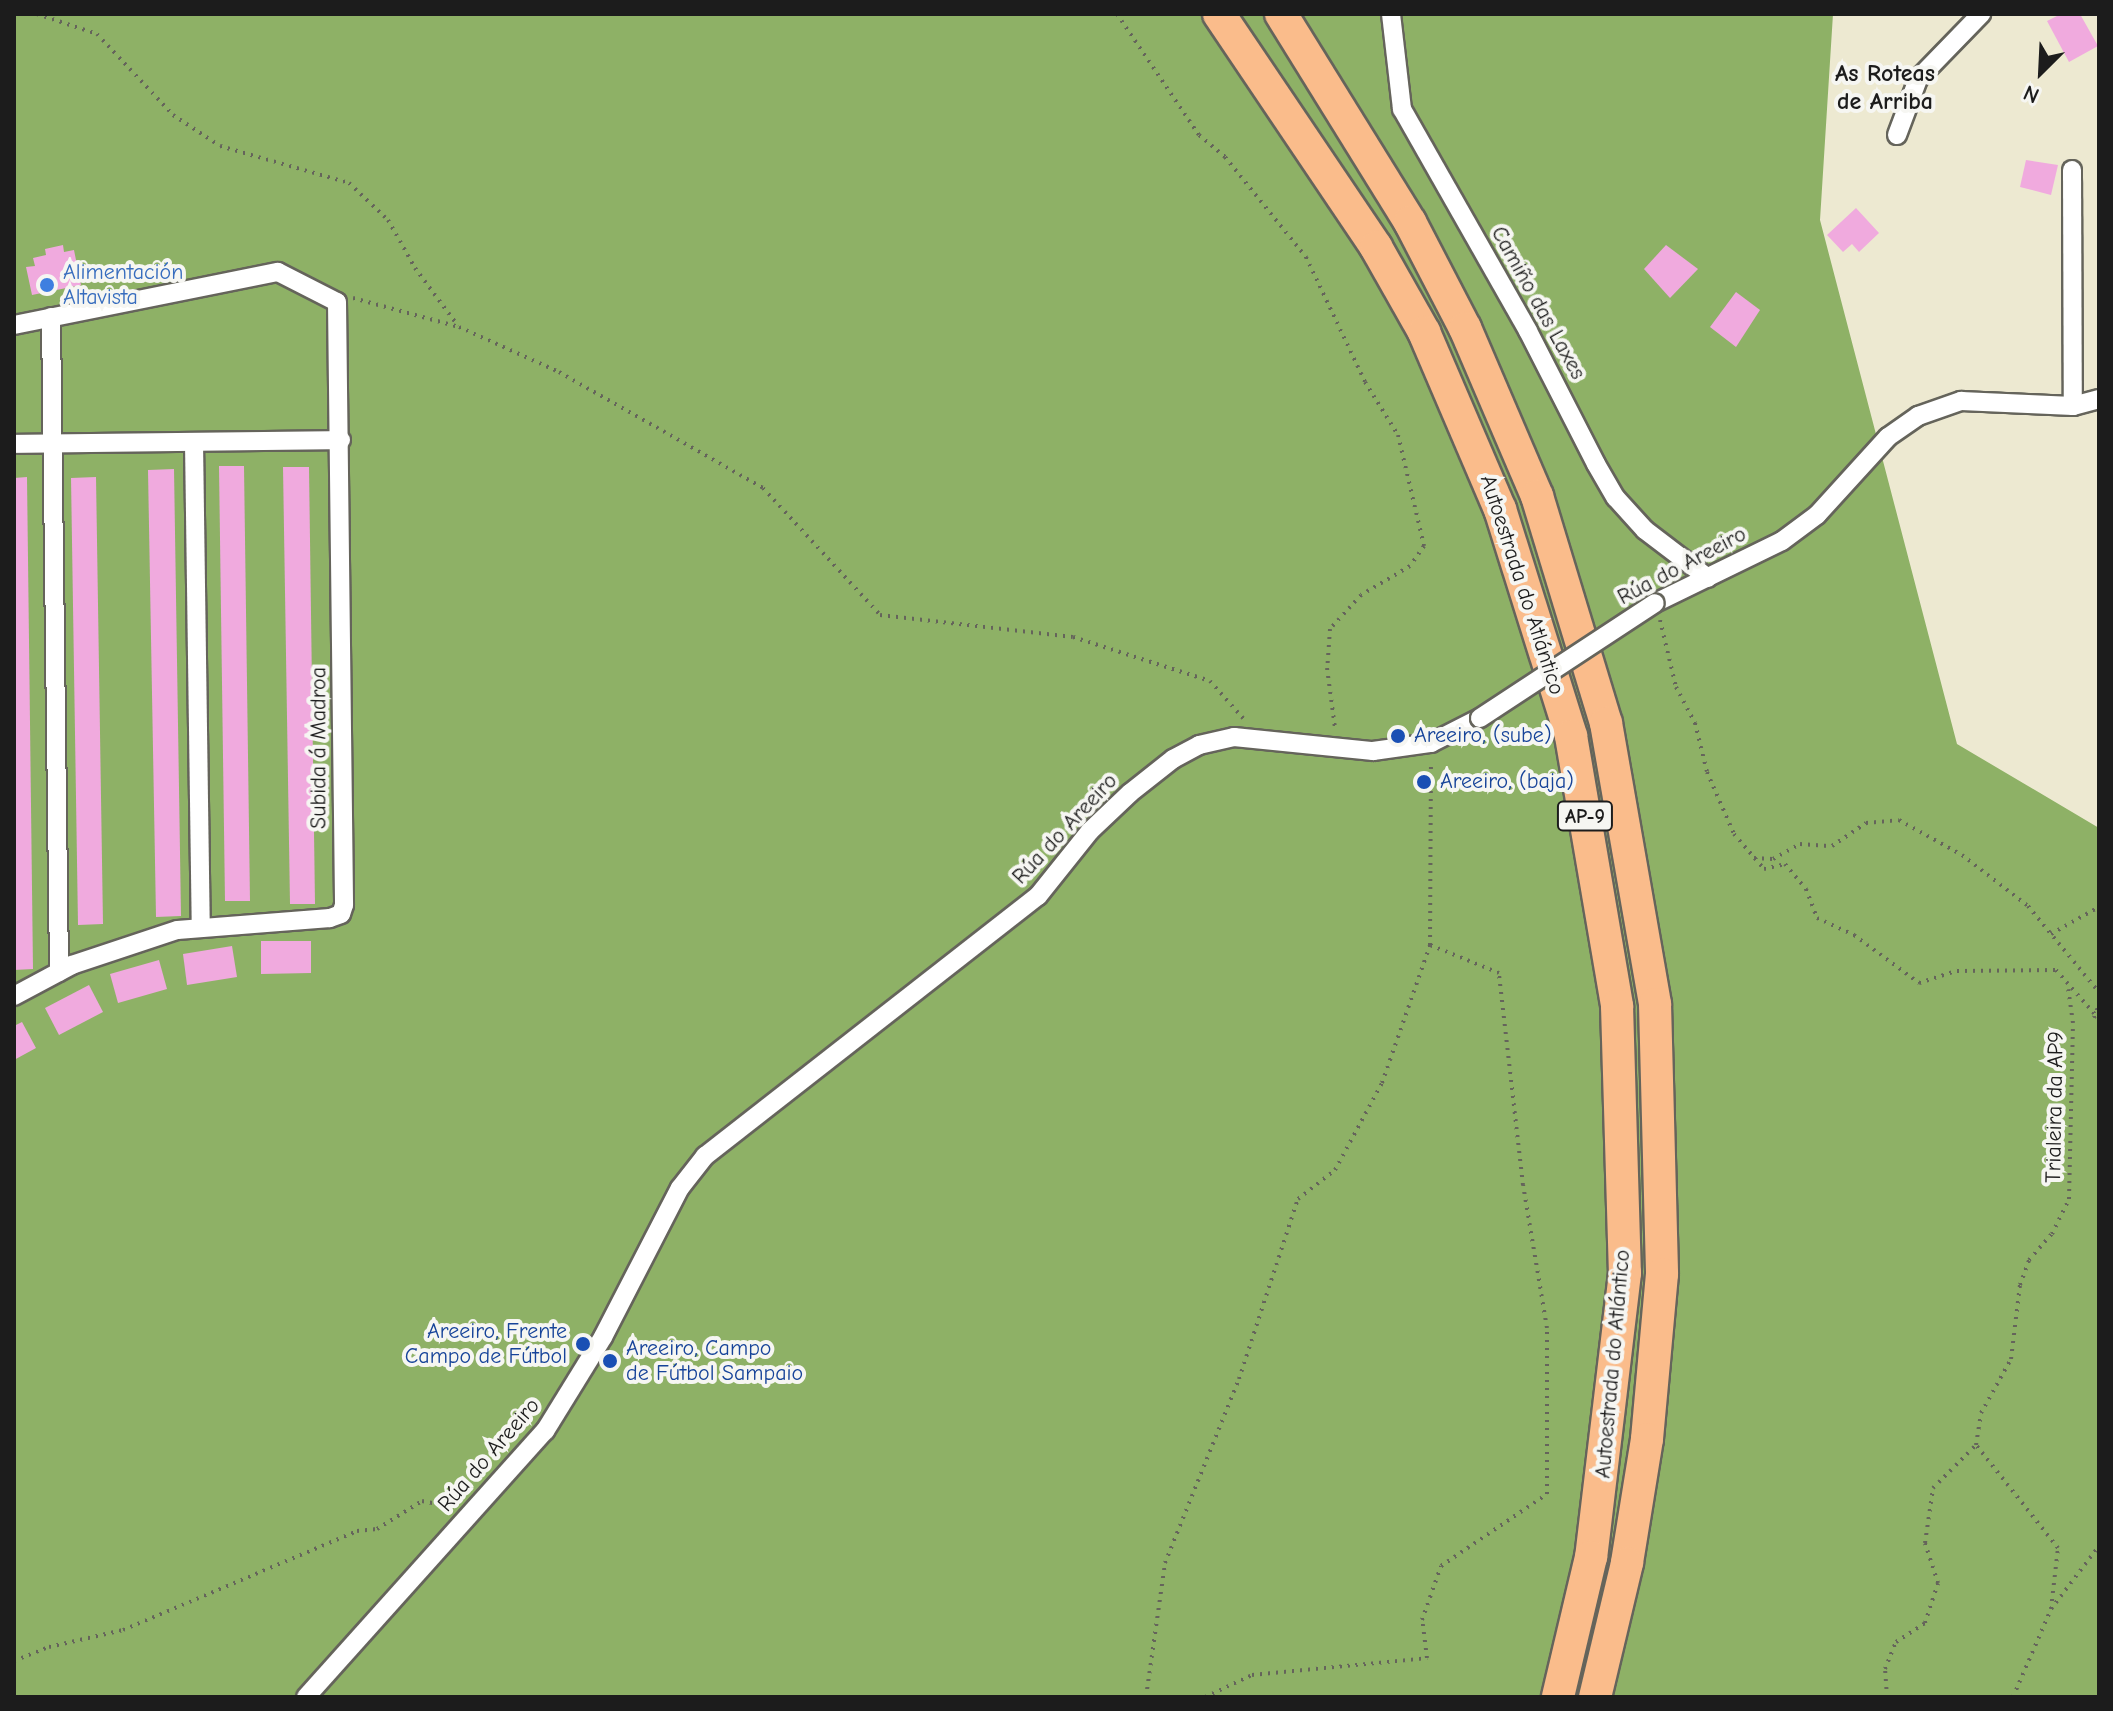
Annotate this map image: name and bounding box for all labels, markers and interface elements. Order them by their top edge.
north arrow [2001,32,2081,112]
district label: As Roteas de Arriba [1835,60,1935,116]
text: N [2019,79,2043,109]
street label: Camiño das Laxes [1485,222,1591,384]
place label: Alimentación Altavista [63,259,183,310]
marker: Alimentación Altavista [38,276,56,294]
street label: Autoestrada do Atlántico [1474,472,1570,698]
street label: Rúa do Areeiro [1613,521,1751,611]
street label: Subida á Madroa [306,667,332,829]
place label: Areeiro, (sube) [1414,723,1551,749]
marker: Areeiro, (sube) [1389,727,1407,745]
street label: Rúa do Areeiro [1007,768,1123,890]
place label: Areeiro, (baja) [1440,769,1574,795]
marker: Areeiro, (baja) [1415,773,1433,791]
road number: AP-9 [1555,800,1615,832]
street label: Trialeira da AP9 [2040,1031,2070,1183]
street label: Autoestrada do Atlántico [1590,1249,1636,1479]
place label: Areeiro, Frente Campo de Fútbol [405,1318,567,1370]
marker: Areeiro, Frente Campo de Fútbol [574,1335,592,1353]
place label: Areeiro, Campo de Fútbol Sampaio [626,1335,803,1386]
marker: Areeiro, Campo de Fútbol Sampaio [601,1352,619,1370]
street label: Rúa do Areeiro [433,1393,545,1517]

